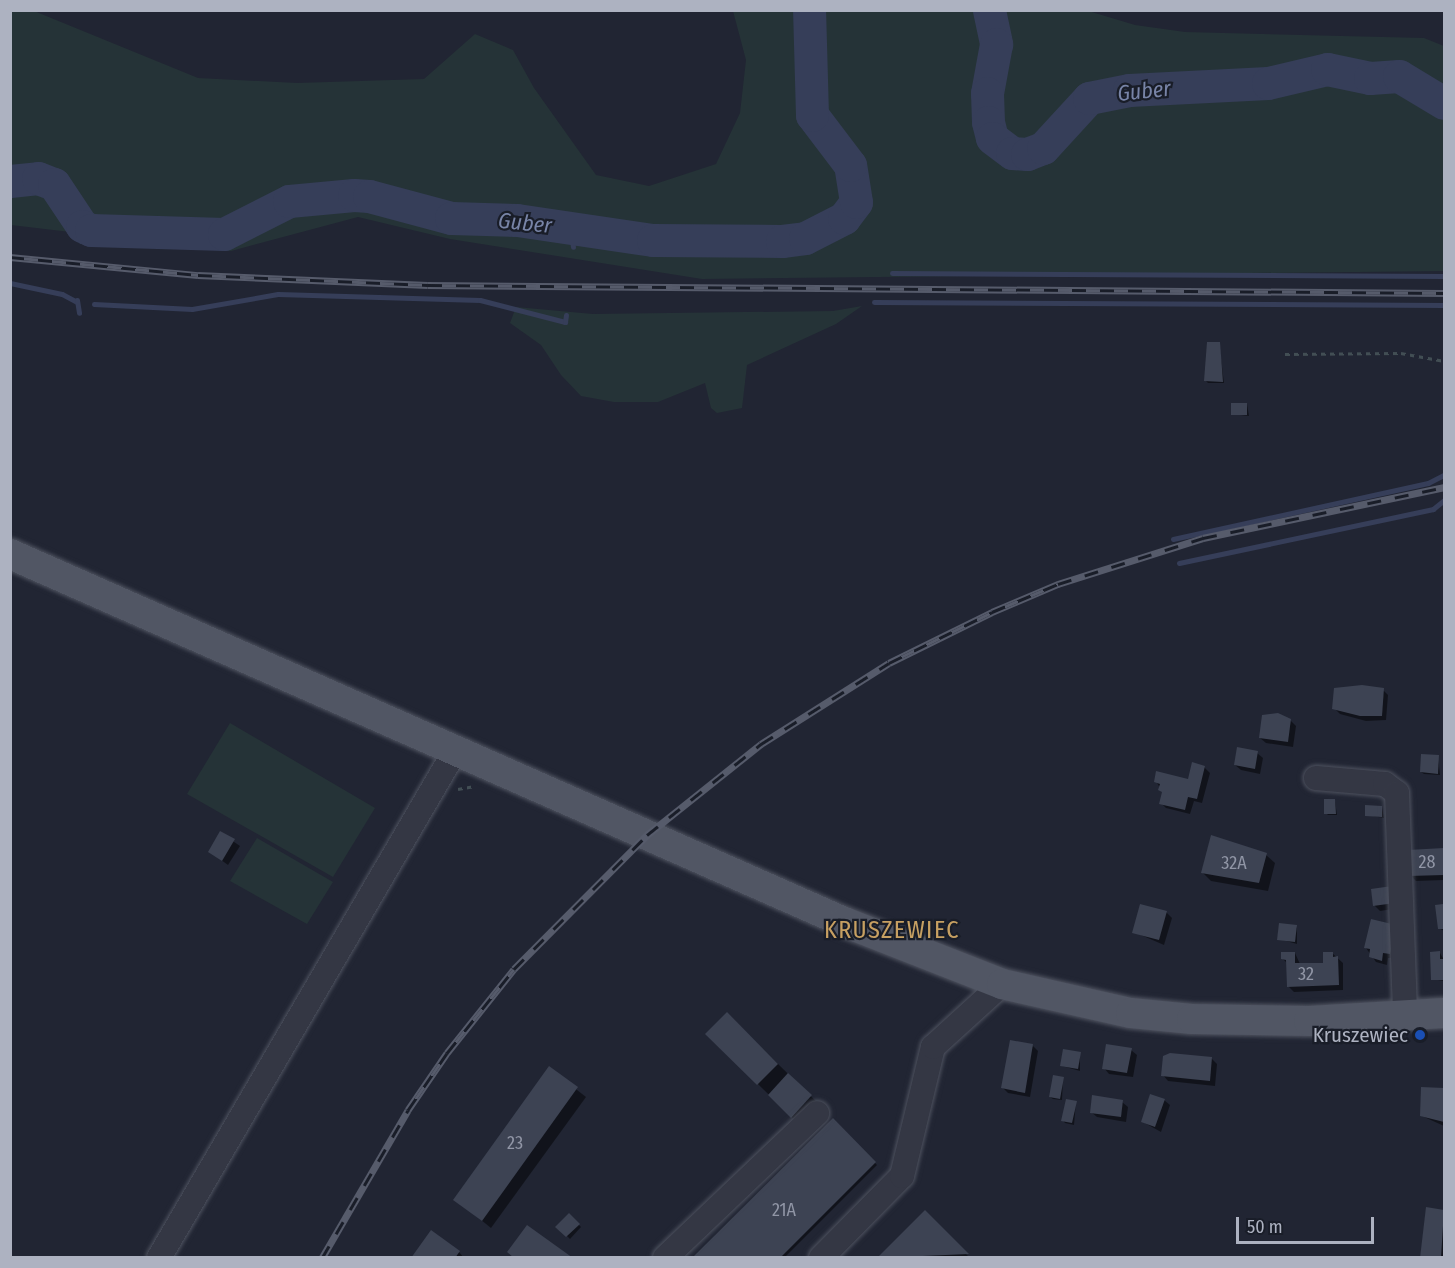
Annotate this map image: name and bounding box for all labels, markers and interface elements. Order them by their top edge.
water label: Guber [1116,75,1172,107]
water label: Guber [497,207,553,239]
house number: 28 [1419,851,1435,873]
house number: 32A [1221,852,1247,874]
district label: KRUSZEWIEC [824,917,960,945]
house number: 32 [1298,963,1314,985]
place label: Kruszewiec [1313,1022,1408,1048]
marker: Kruszewiec [1413,1028,1427,1042]
house number: 23 [507,1132,523,1154]
house number: 21A [772,1199,796,1221]
scale bar [1239,1205,1377,1243]
text: 50 m [1247,1216,1283,1238]

